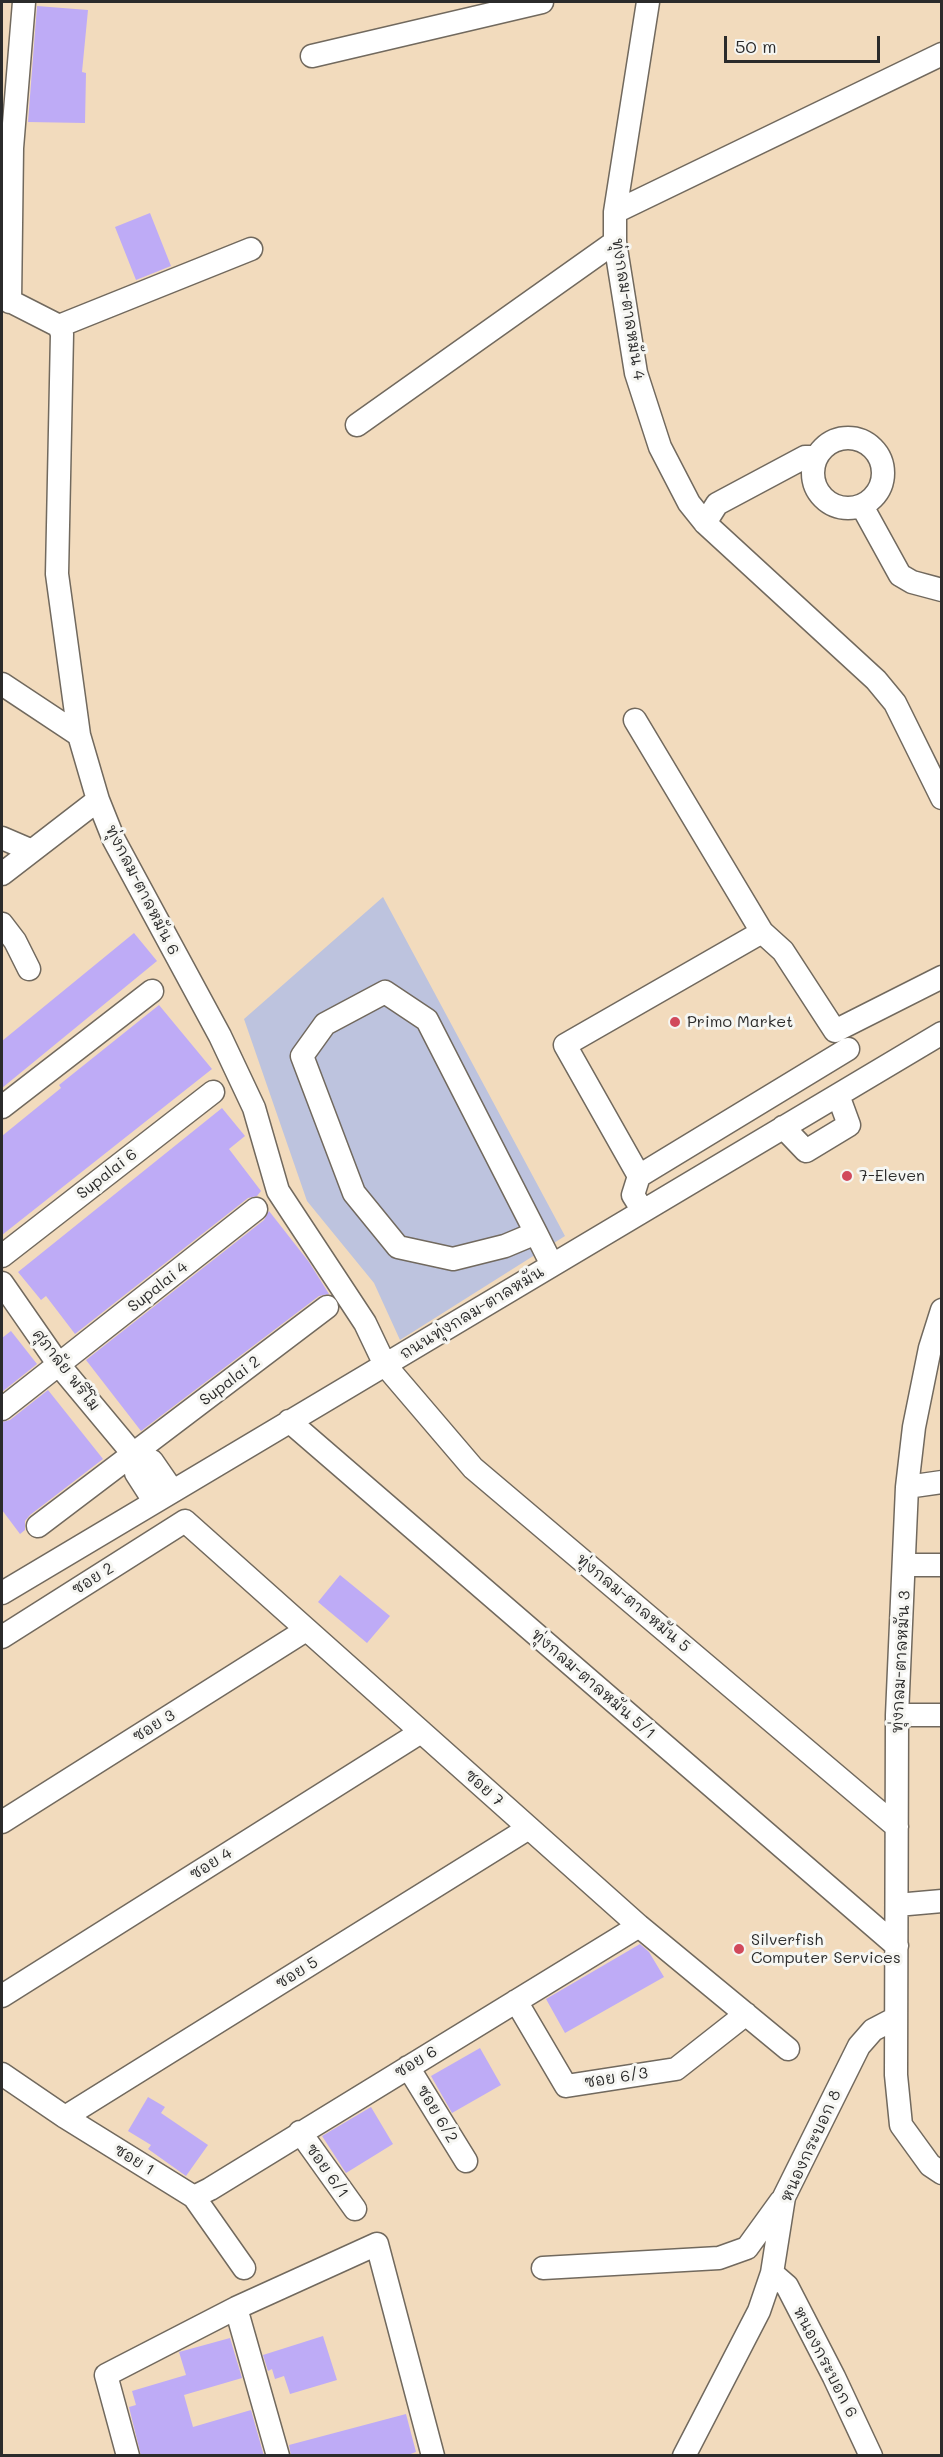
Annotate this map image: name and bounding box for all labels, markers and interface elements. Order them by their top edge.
scale bar [727,24,883,62]
text: 50 m [735,34,777,58]
street label: ทุ่งกลม-ตาลหมัน 4 [607,237,649,381]
street label: ทุ่งกลม-ตาลหมัน 6 [101,822,183,958]
place label: Primo Market [687,1012,793,1032]
marker: Primo Market [668,1015,682,1029]
street label: Supalai 6 [73,1144,141,1204]
place label: 7-Eleven [859,1166,925,1186]
marker: 7-Eleven [840,1169,854,1183]
street label: Supalai 4 [124,1258,192,1316]
street label: ถนนทุ่งกลม-ตาลหมัน [396,1262,548,1364]
street label: ศุภาลัย พรีโม [28,1325,104,1415]
street label: Supalai 2 [196,1352,264,1410]
street label: ทุ่งกลม-ตาลหมัน 5 [572,1550,694,1656]
street label: ซอย 2 [69,1559,117,1599]
street label: ทุ่งกลม-ตาลหมัน 3 [888,1590,914,1734]
street label: ทุ่งกลม-ตาลหมัน 5/1 [527,1625,659,1743]
street label: ซอย 3 [129,1706,179,1746]
street label: ซอย 7 [461,1766,507,1810]
street label: ซอย 4 [186,1844,236,1884]
place label: Silverfish Computer Services [751,1930,901,1968]
marker: Silverfish Computer Services [732,1942,746,1956]
street label: ซอย 5 [272,1953,322,1993]
street label: ซอย 6 [391,2042,441,2082]
street label: ซอย 6/3 [583,2064,649,2092]
street label: ซอย 6/2 [412,2082,462,2146]
street label: หนองกระบอก 8 [777,2087,845,2205]
street label: ซอย 1 [110,2140,158,2180]
street label: ซอย 6/1 [301,2140,353,2202]
street label: หนองกระบอก 6 [789,2303,861,2421]

